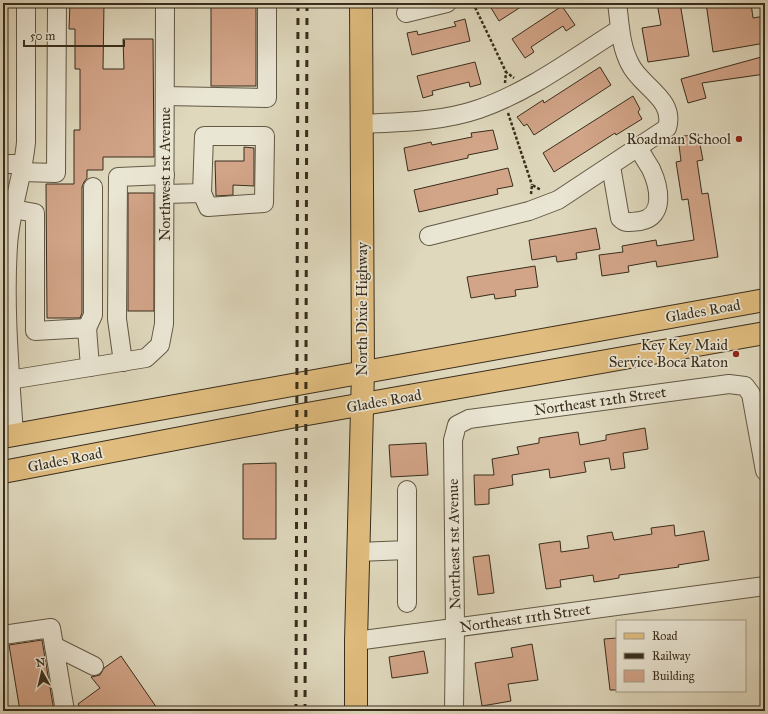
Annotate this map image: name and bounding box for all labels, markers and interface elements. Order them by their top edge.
scale bar [24,22,124,48]
text: 50 m [30,29,55,43]
street label: Northwest 1st Avenue [156,107,174,241]
place label: Roadman School [626,130,732,148]
marker: Roadman School [734,134,744,144]
street label: North Dixie Highway [353,241,371,376]
street label: Glades Road [664,295,742,326]
place label: Key Key Maid Service Boca Raton [609,336,728,371]
marker: Key Key Maid Service Boca Raton [731,349,741,359]
street label: Northeast 12th Street [533,383,668,419]
street label: Glades Road [345,385,423,416]
street label: Glades Road [26,444,104,476]
street label: Northeast 1st Avenue [444,478,464,610]
street label: Northeast 11th Street [458,600,592,636]
legend [616,620,746,692]
text: Road [652,629,678,643]
text: Railway [652,649,691,663]
north arrow [22,652,62,692]
text: N [35,655,47,670]
text: Building [652,669,695,684]

